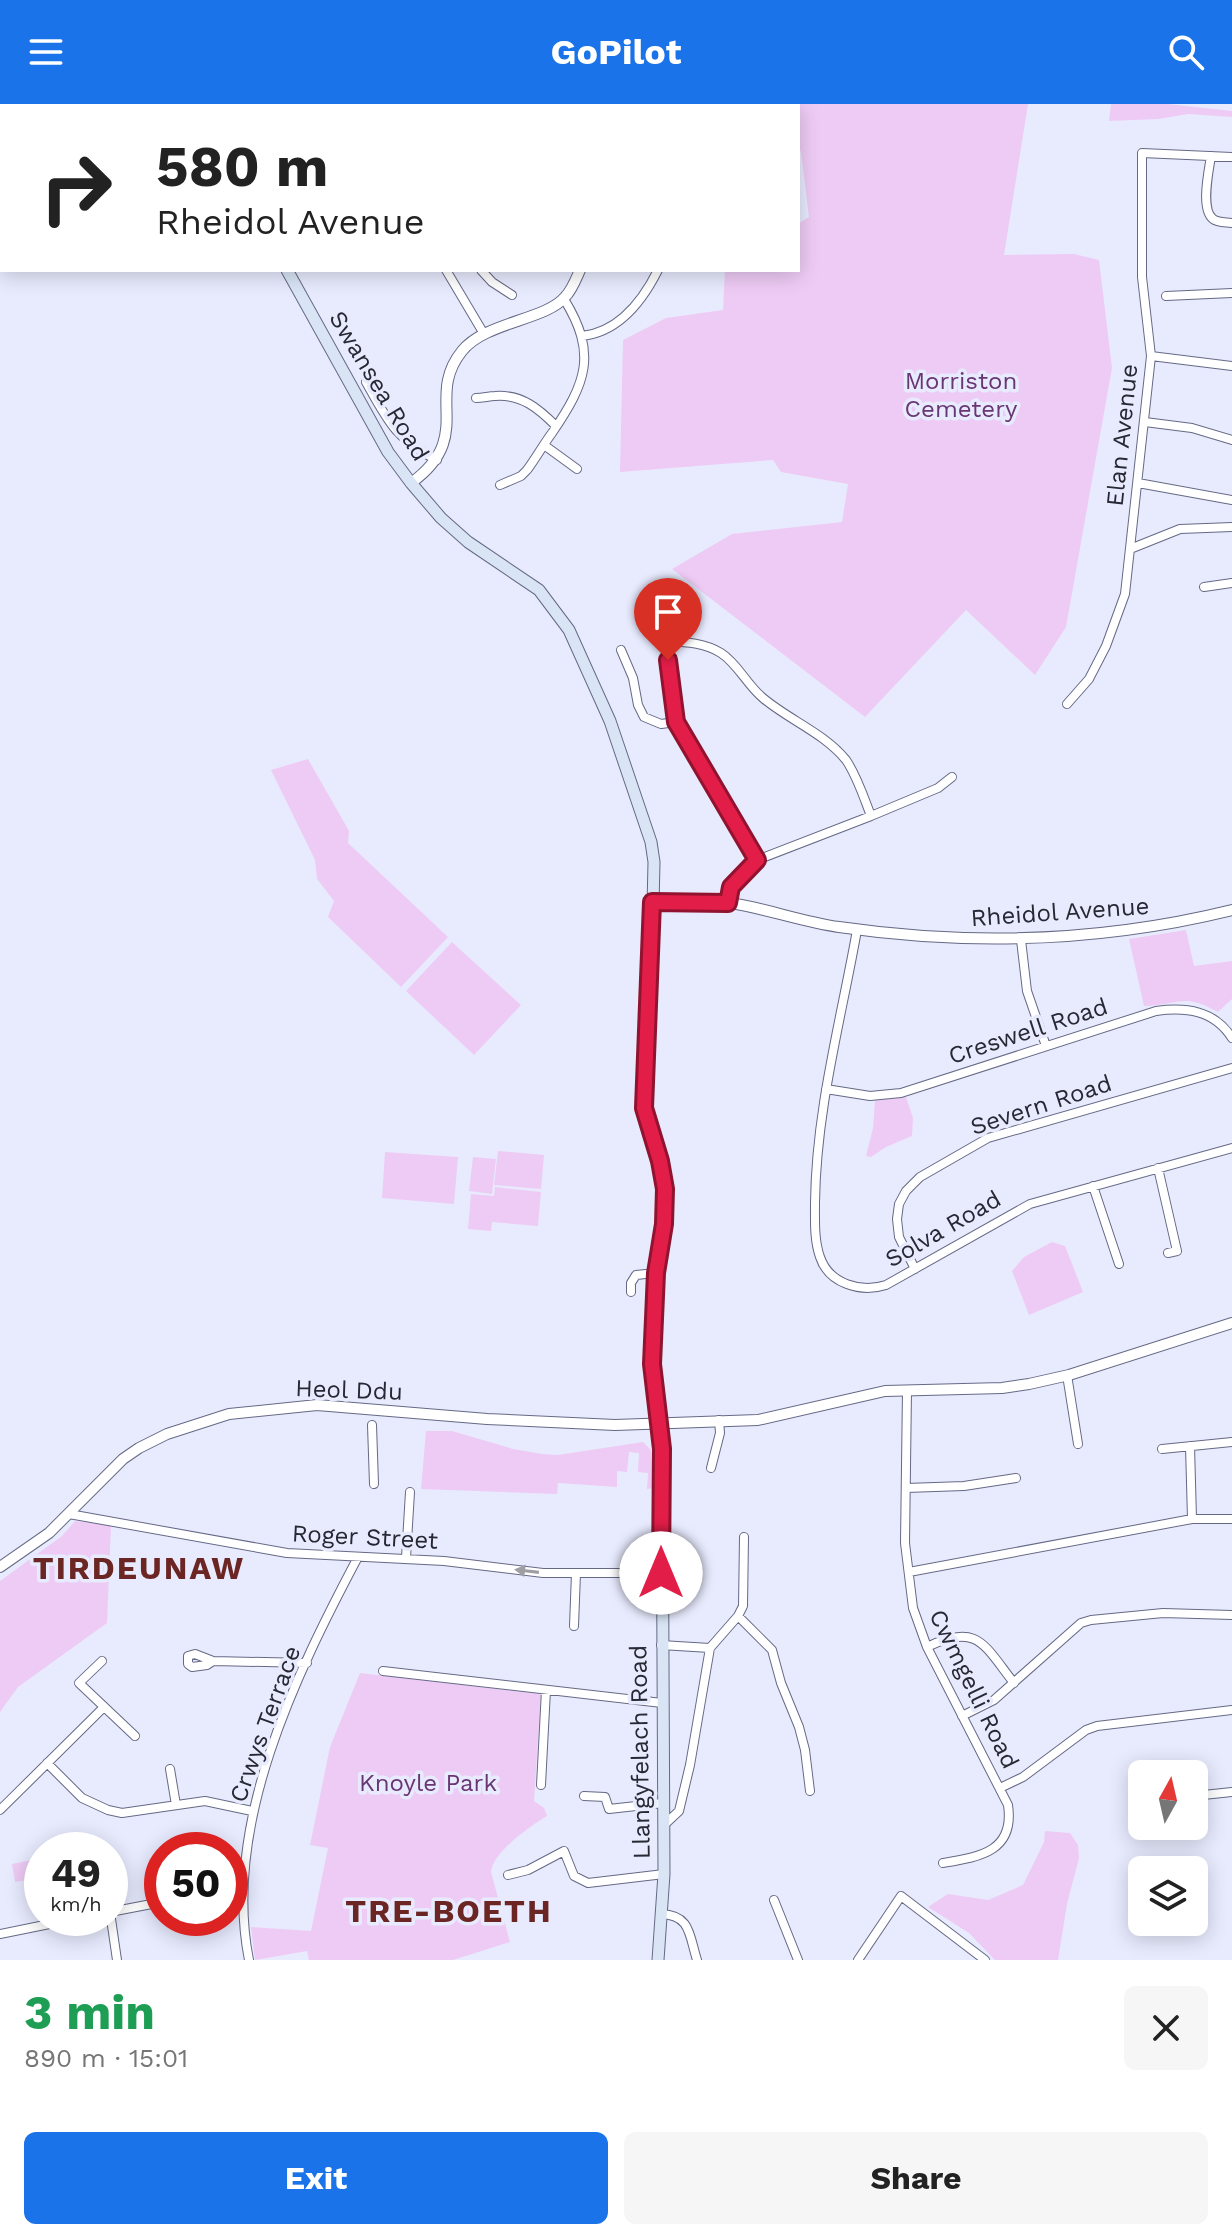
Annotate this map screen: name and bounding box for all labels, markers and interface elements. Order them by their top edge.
icon: menu [24,30,68,74]
icon: search [1164,30,1208,74]
text: GoPilot [551,31,681,73]
text: 580 m [156,134,329,200]
icon: right [24,136,128,240]
text: Rheidol Avenue [156,201,425,243]
street label: Swansea Road [323,306,435,466]
street label: Elan Avenue [1101,362,1143,508]
park label: Morriston Cemetery [905,367,1018,423]
pin [634,578,702,660]
icon: arrive [646,590,690,634]
street label: Rheidol Avenue [970,892,1150,932]
street label: Creswell Road [945,992,1111,1070]
street label: Severn Road [967,1069,1115,1141]
street label: Solva Road [880,1185,1006,1273]
street label: Heol Ddu [295,1374,403,1406]
street label: Roger Street [291,1519,439,1555]
position arrow [619,1531,703,1615]
district label: TIRDEUNAW [33,1549,245,1587]
one-way arrow [514,1564,539,1577]
street label: Cwmgelli Road [923,1605,1025,1773]
street label: Crwys Terrace [224,1642,306,1806]
street label: Llangyfelach Road [624,1645,656,1859]
north arrow [1128,1760,1208,1840]
map controls [1128,1760,1208,1936]
park label: Knoyle Park [359,1769,497,1797]
speed limit sign: 50 [144,1832,248,1936]
text: 49 [51,1850,101,1897]
button: layers [1128,1856,1208,1936]
text: km/h [50,1892,102,1916]
district label: TRE-BOETH [345,1892,553,1930]
text: 3 min [24,1984,155,2041]
button: close [1124,1986,1208,2070]
text: 890 m · 15:01 [24,2043,188,2073]
button: Exit [24,2132,608,2224]
button: Share [624,2132,1208,2224]

